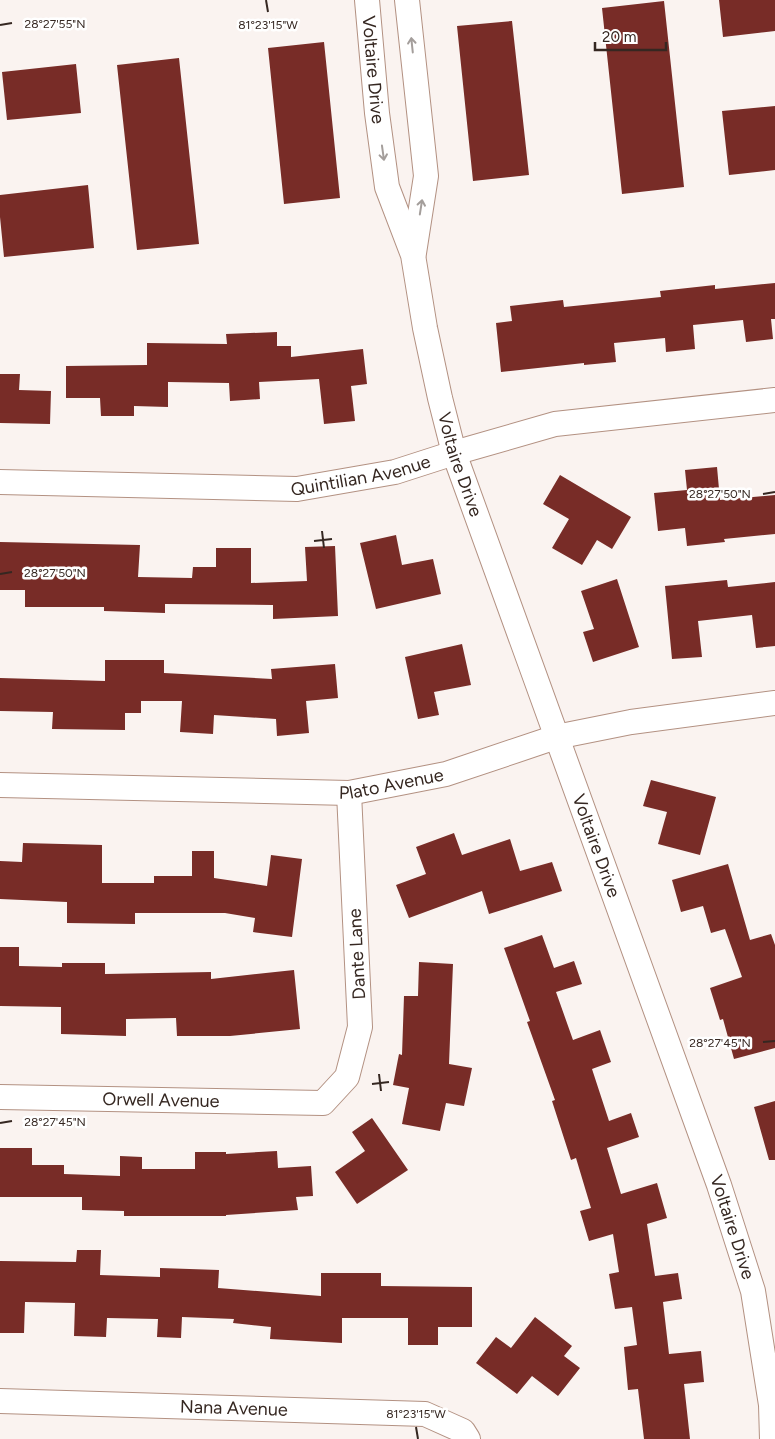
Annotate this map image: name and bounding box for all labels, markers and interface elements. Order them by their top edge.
street label: Voltaire Drive [357,15,389,125]
text: 28°27'55"N [25,17,86,31]
text: 81°23'15"W [238,18,298,32]
scale bar [595,20,666,52]
text: 20 m [602,28,636,46]
one-way arrow [407,38,417,54]
one-way arrow [378,145,388,161]
one-way arrow [417,199,427,215]
street label: Voltaire Drive [433,410,487,520]
street label: Quintilian Avenue [289,450,433,501]
text: 28°27'50"N [689,487,751,501]
text: 28°27'50"N [24,566,86,580]
street label: Plato Avenue [339,764,445,804]
street label: Voltaire Drive [567,791,625,901]
street label: Dante Lane [344,908,370,1000]
text: 28°27'45"N [689,1036,751,1050]
street label: Orwell Avenue [102,1088,220,1112]
text: 28°27'45"N [24,1115,86,1129]
street label: Voltaire Drive [705,1172,760,1282]
street label: Nana Avenue [180,1396,288,1421]
text: 81°23'15"W [386,1407,446,1421]

